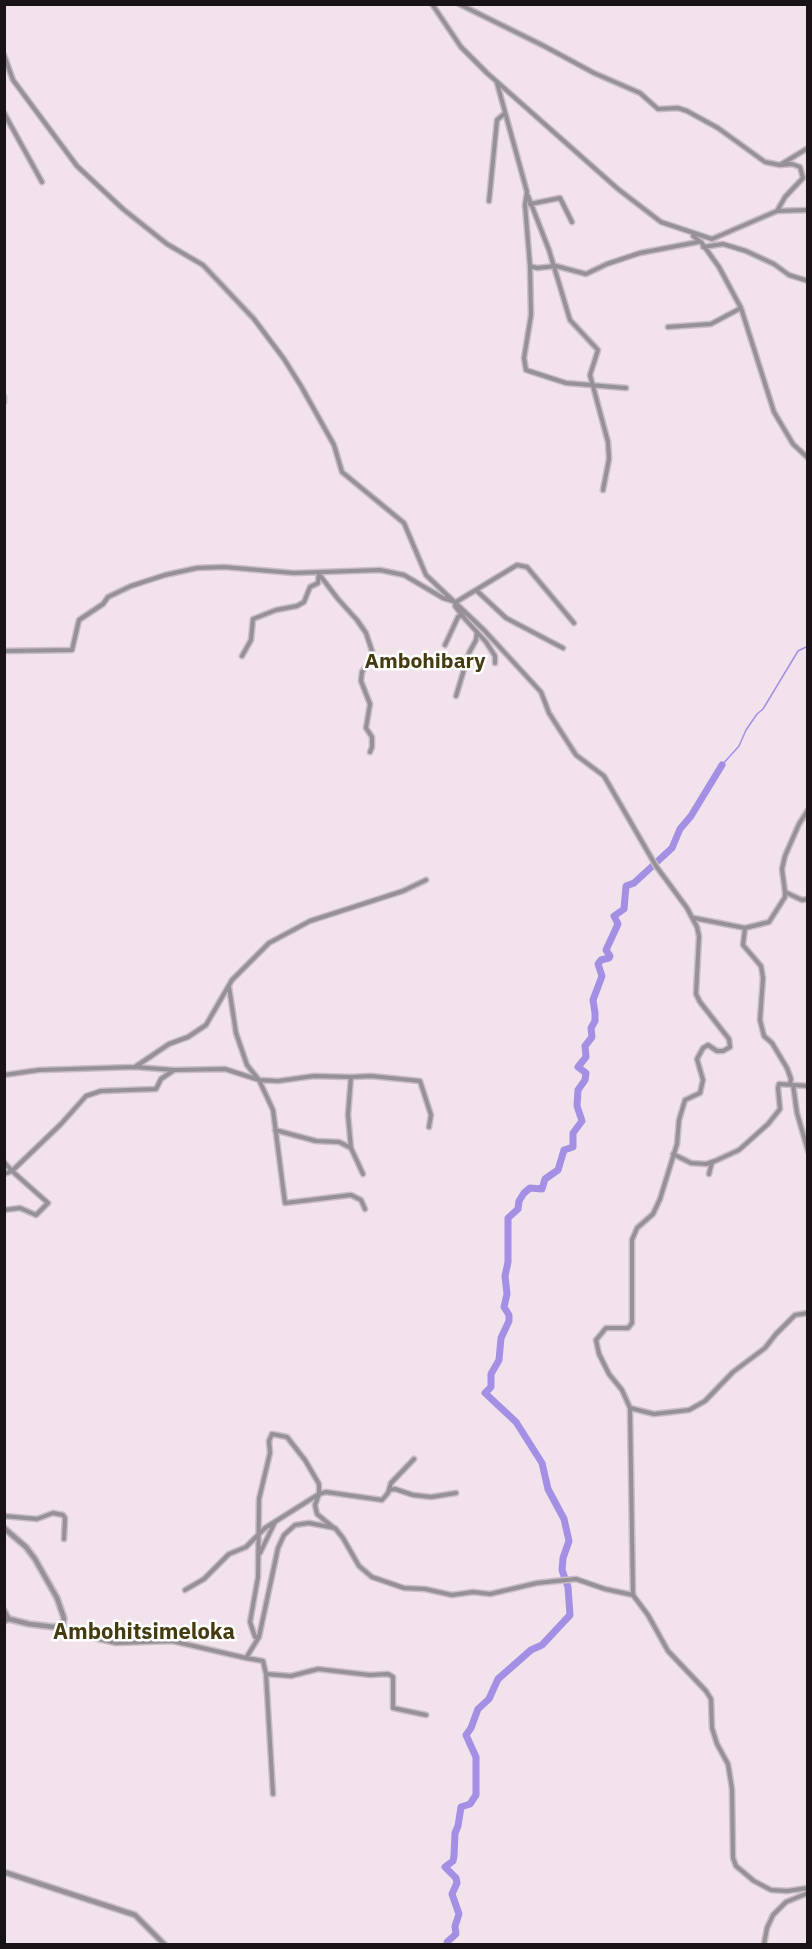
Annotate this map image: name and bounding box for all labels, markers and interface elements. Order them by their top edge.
district label: Ambohibary [365,649,485,675]
district label: Ambohitsimeloka [53,1620,235,1646]

